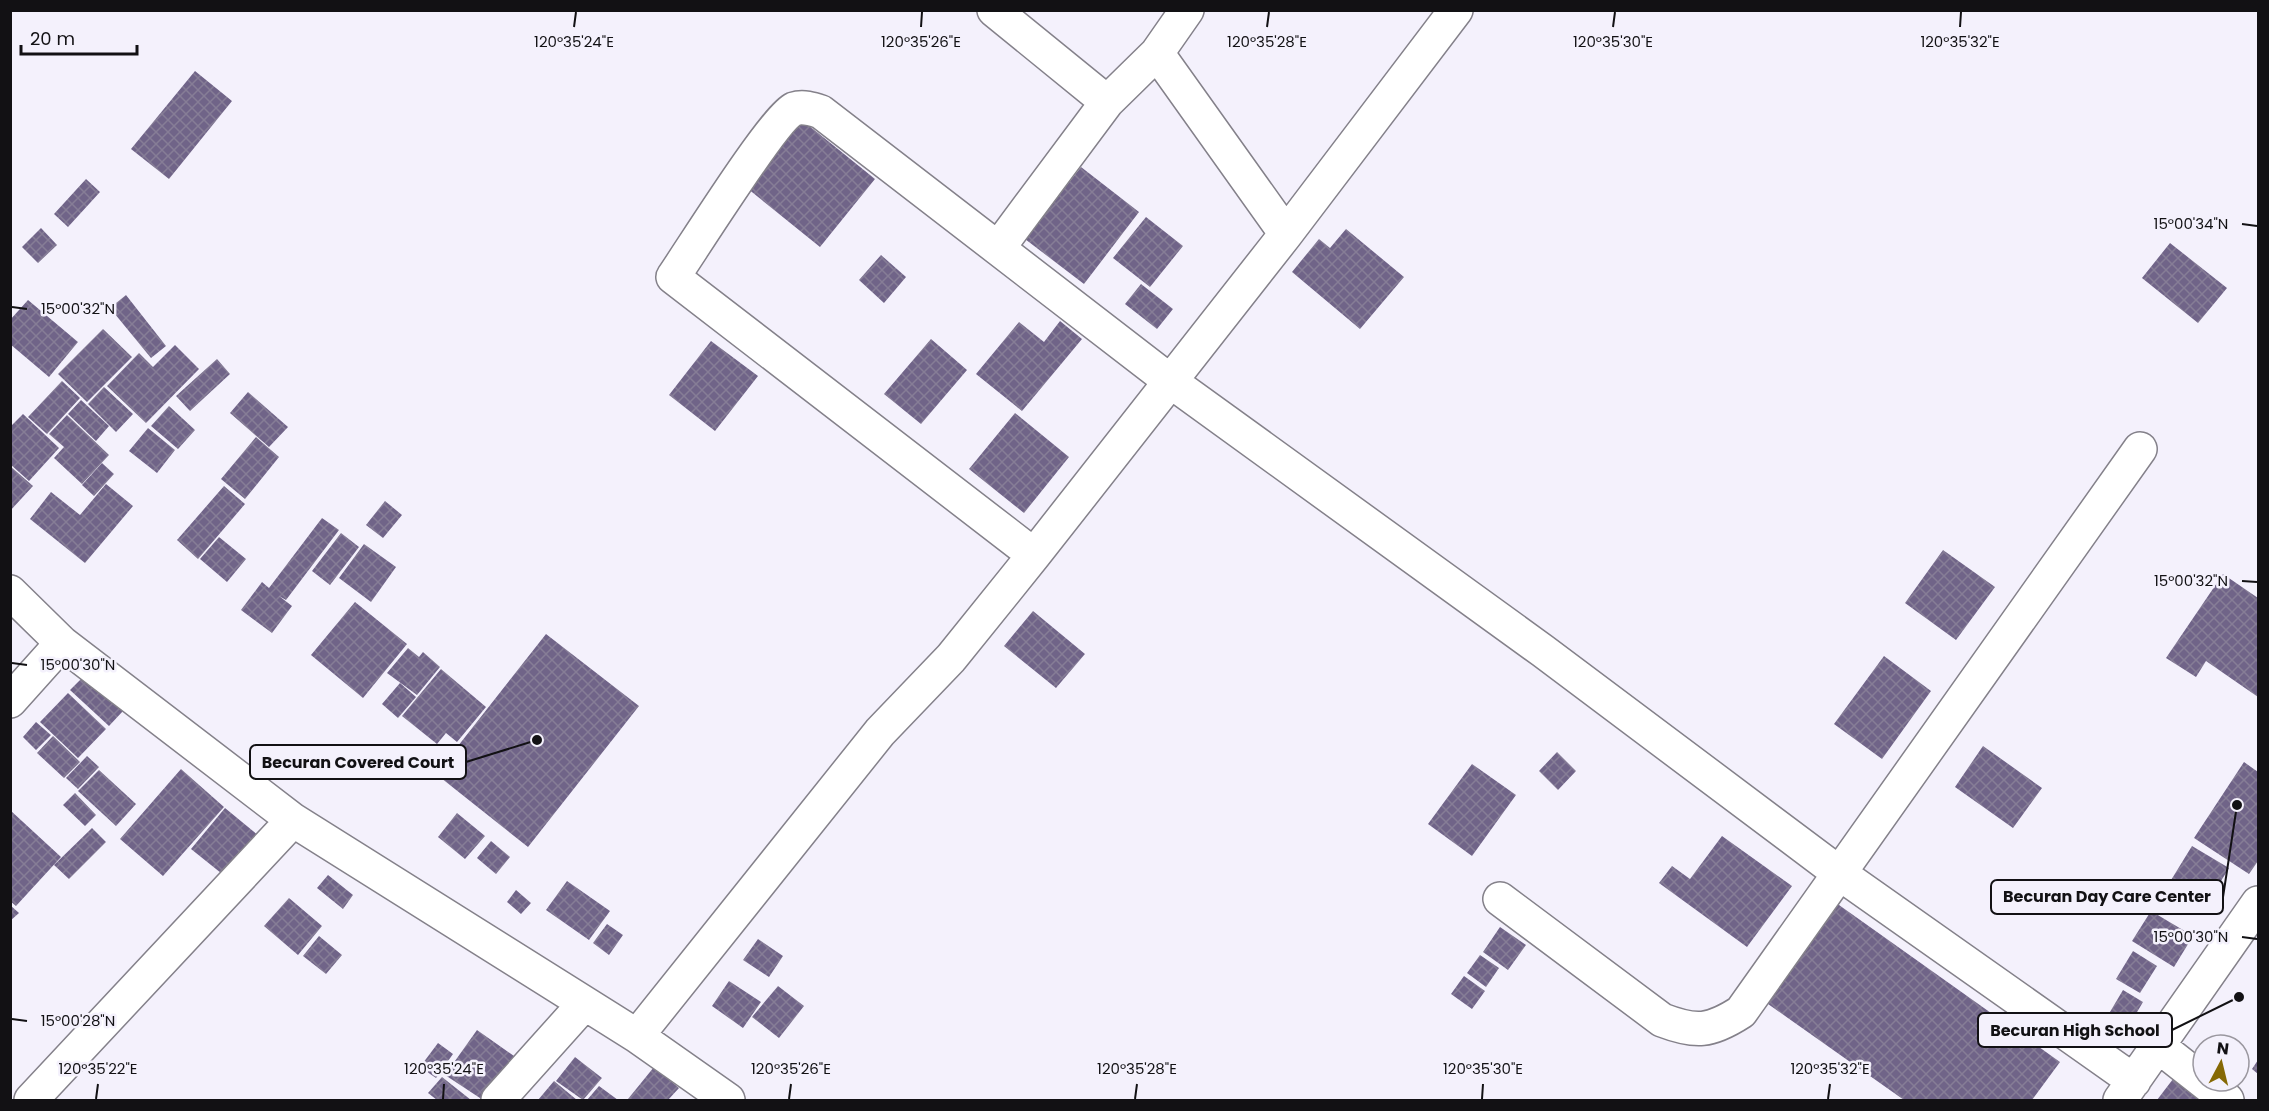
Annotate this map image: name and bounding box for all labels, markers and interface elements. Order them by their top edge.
scale bar [21,18,136,56]
text: 20 m [30,26,75,51]
text: 120°35'24"E [534,31,614,52]
text: 120°35'26"E [881,31,961,52]
text: 120°35'28"E [1227,31,1307,52]
text: 120°35'30"E [1573,31,1653,52]
text: 120°35'32"E [1920,31,2000,52]
text: 15°00'34"N [2154,213,2228,234]
text: 15°00'32"N [41,298,115,319]
text: 15°00'32"N [2154,570,2228,591]
text: 15°00'30"N [41,654,115,675]
callout: Becuran Covered Court [250,745,466,779]
text: Becuran Covered Court [262,751,454,774]
callout: Becuran Day Care Center [1991,880,2223,914]
text: Becuran Day Care Center [2003,885,2211,908]
text: 15°00'30"N [2154,926,2228,947]
text: 15°00'28"N [41,1010,115,1031]
callout: Becuran High School [1978,1013,2172,1047]
text: Becuran High School [1990,1019,2160,1042]
north arrow [2191,1033,2251,1093]
text: N [2215,1036,2230,1061]
text: 120°35'22"E [59,1058,137,1079]
text: 120°35'24"E [404,1058,484,1079]
text: 120°35'26"E [751,1058,831,1079]
text: 120°35'28"E [1097,1058,1177,1079]
text: 120°35'30"E [1443,1058,1523,1079]
text: 120°35'32"E [1790,1058,1870,1079]

